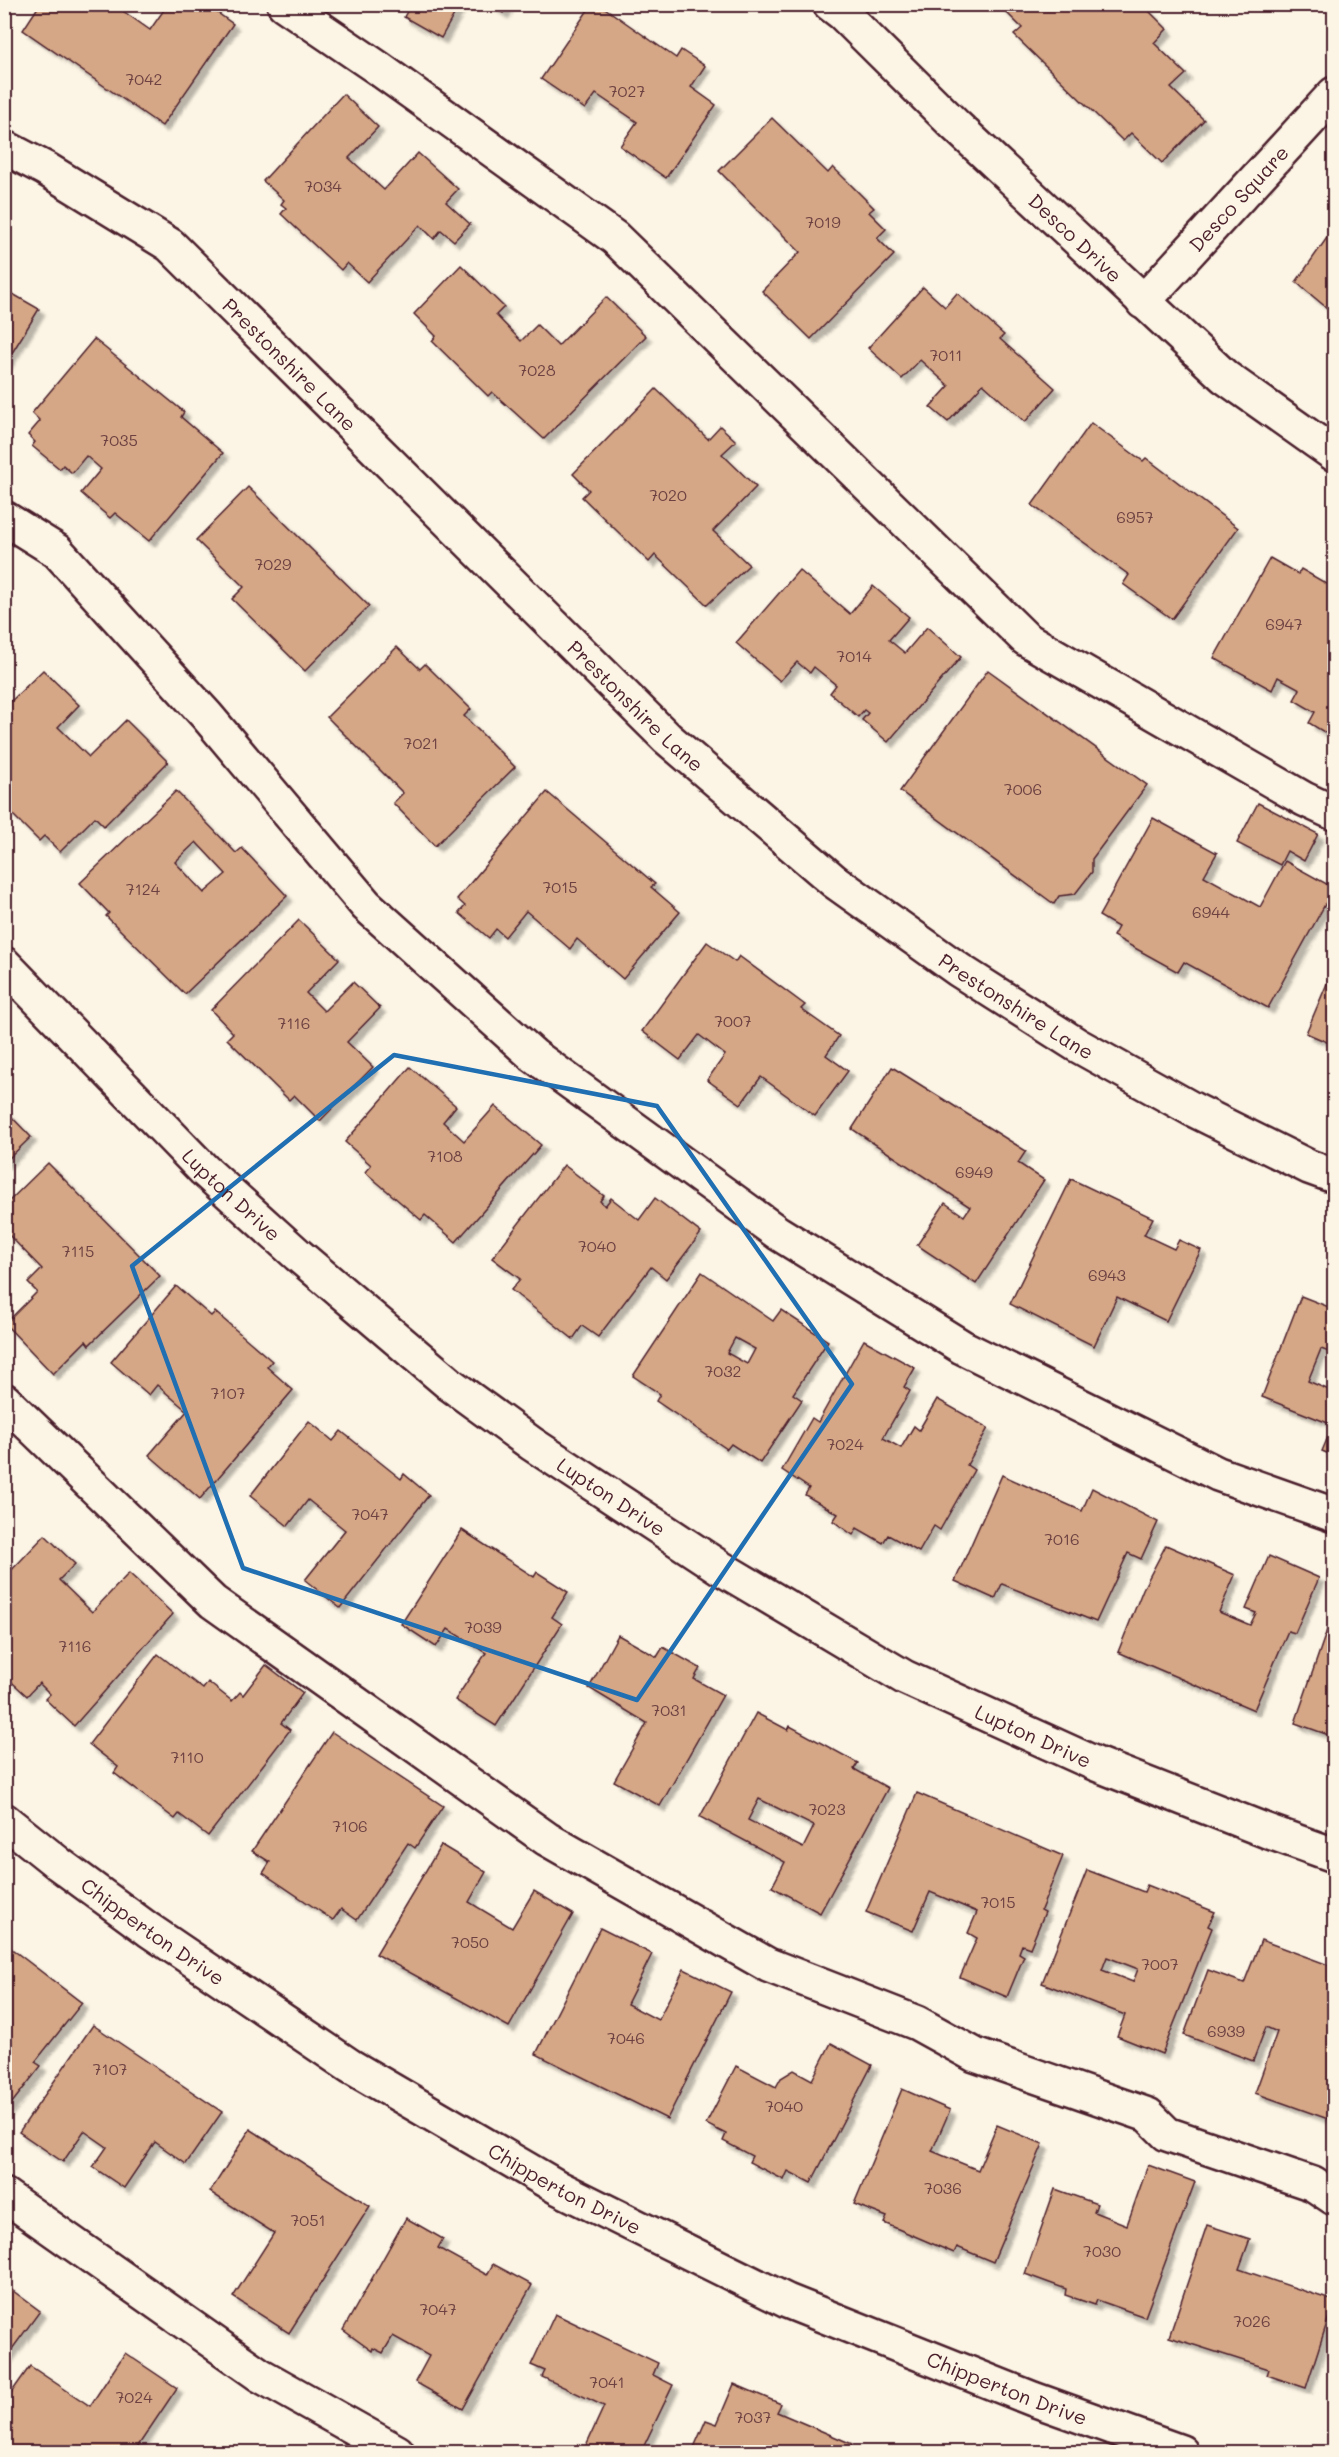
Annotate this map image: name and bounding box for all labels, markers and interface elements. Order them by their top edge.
house number: 7042 [125,68,163,89]
house number: 7027 [609,80,645,101]
street label: Desco Square [1183,139,1294,257]
house number: 7034 [304,175,342,196]
street label: Desco Drive [1023,187,1128,288]
house number: 7019 [805,211,841,232]
street label: Prestonshire Lane [218,292,363,436]
house number: 7011 [929,344,963,365]
house number: 7028 [518,359,556,380]
house number: 7035 [100,429,138,450]
house number: 7020 [649,484,687,505]
house number: 6957 [1116,506,1154,527]
house number: 7029 [254,553,292,574]
house number: 6947 [1265,613,1303,634]
street label: Prestonshire Lane [563,634,709,777]
house number: 7014 [836,645,872,666]
house number: 7021 [404,732,438,753]
house number: 7006 [1004,778,1042,799]
house number: 7015 [542,876,578,897]
house number: 7124 [126,878,161,899]
house number: 6944 [1192,901,1231,922]
street label: Prestonshire Lane [934,947,1098,1065]
house number: 7007 [714,1010,752,1031]
house number: 7116 [278,1012,310,1033]
street label: Lupton Drive [177,1143,286,1246]
house number: 7108 [427,1145,463,1166]
house number: 6949 [955,1161,993,1182]
house number: 7040 [578,1235,616,1256]
house number: 7115 [62,1240,94,1261]
house number: 6943 [1088,1264,1126,1285]
house number: 7032 [704,1360,742,1381]
house number: 7107 [211,1382,246,1403]
house number: 7024 [826,1433,864,1454]
street label: Lupton Drive [552,1451,671,1541]
house number: 7047 [351,1503,389,1524]
house number: 7016 [1044,1528,1080,1549]
house number: 7039 [464,1616,502,1637]
house number: 7116 [59,1635,91,1656]
street label: Lupton Drive [971,1698,1096,1773]
house number: 7031 [651,1699,687,1720]
house number: 7110 [170,1746,204,1767]
house number: 7023 [808,1798,846,1819]
house number: 7106 [332,1815,368,1836]
street label: Chipperton Drive [76,1872,230,1991]
house number: 7015 [980,1891,1016,1912]
house number: 7050 [451,1931,489,1952]
house number: 7007 [1141,1953,1179,1974]
house number: 6939 [1207,2020,1245,2041]
house number: 7046 [607,2027,645,2048]
house number: 7107 [93,2058,128,2079]
house number: 7040 [765,2095,803,2116]
street label: Chipperton Drive [484,2137,646,2240]
house number: 7036 [924,2177,962,2198]
house number: 7051 [290,2209,326,2230]
house number: 7030 [1083,2240,1121,2261]
house number: 7047 [419,2298,457,2319]
house number: 7026 [1233,2310,1271,2331]
street label: Chipperton Drive [923,2345,1091,2430]
house number: 7041 [589,2371,625,2392]
house number: 7024 [115,2386,153,2407]
house number: 7037 [734,2406,772,2427]

